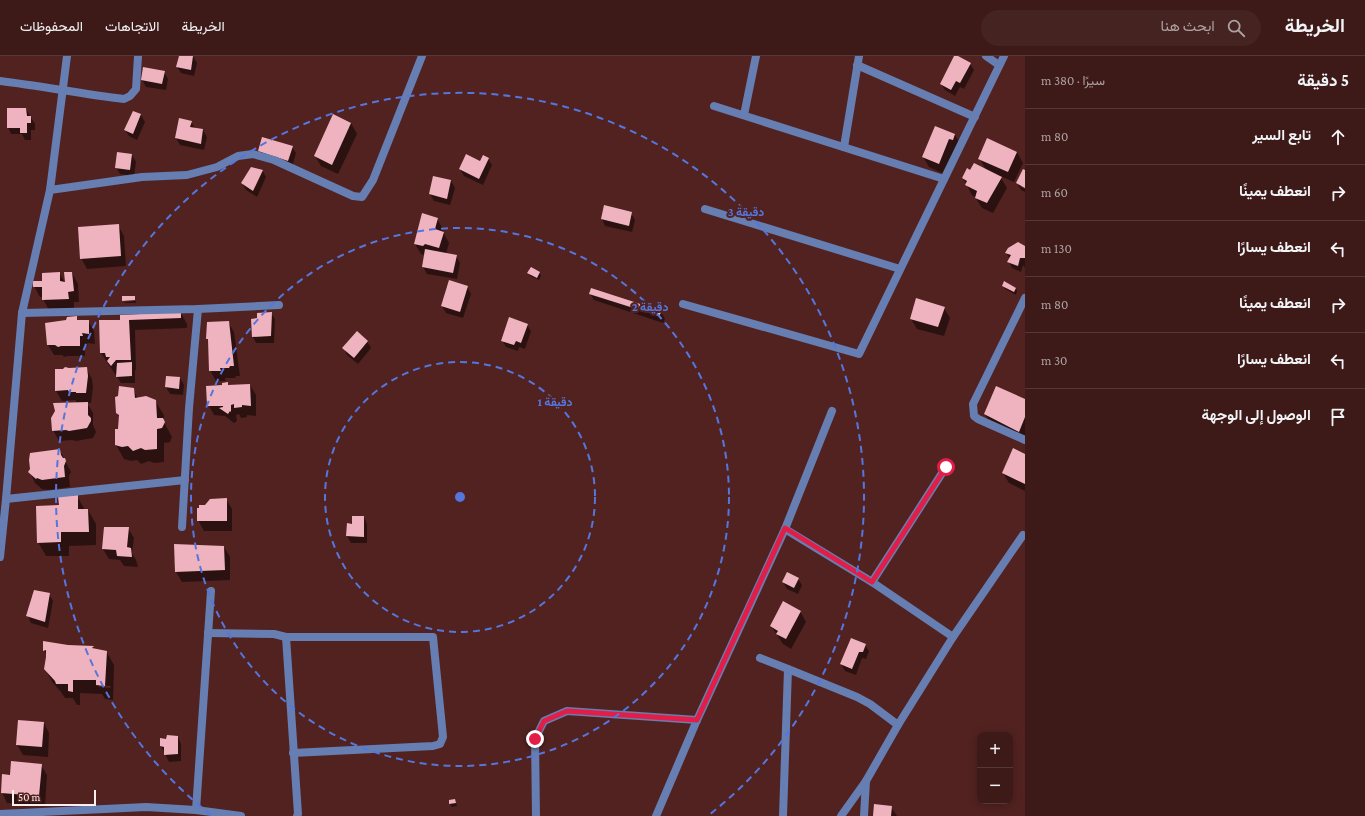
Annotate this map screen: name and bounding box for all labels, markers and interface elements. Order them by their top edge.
search box [981,10,1261,46]
text: الخريطة [1285,15,1345,36]
icon: search [1225,17,1247,39]
text: المحفوظات [20,18,83,34]
text: الاتجاهات [105,18,159,34]
text: الخريطة [181,18,225,34]
text: ابحث هنا [1161,18,1215,34]
text: 5 دقيقة [1297,71,1349,90]
text: سيرًا · 380 m [1041,73,1105,88]
icon: ahead [1327,126,1349,148]
text: تابع السير [1252,127,1311,143]
text: 80 m [1041,129,1068,144]
icon: right [1327,182,1349,204]
text: انعطف يمينًا [1239,183,1311,199]
text: 60 m [1041,185,1068,200]
text: 3 دقيقة [728,205,764,219]
icon: left [1327,238,1349,260]
text: انعطف يسارًا [1237,239,1311,255]
text: 130 m [1041,241,1072,256]
icon: right [1327,294,1349,316]
text: انعطف يمينًا [1239,295,1311,311]
text: 80 m [1041,297,1068,312]
text: 2 دقيقة [632,300,668,314]
icon: left [1327,350,1349,372]
text: انعطف يسارًا [1237,351,1311,367]
text: 30 m [1041,353,1067,368]
text: 1 دقيقة [537,395,573,409]
icon: arrive [1327,406,1349,428]
text: الوصول إلى الوجهة [1202,407,1311,423]
route start [937,458,955,476]
centre of rings [453,490,467,504]
route end [526,730,544,748]
map controls [977,732,1013,804]
button: + [977,732,1013,768]
button: − [977,768,1013,804]
scale bar [12,788,96,807]
text: 50 m [18,791,40,803]

